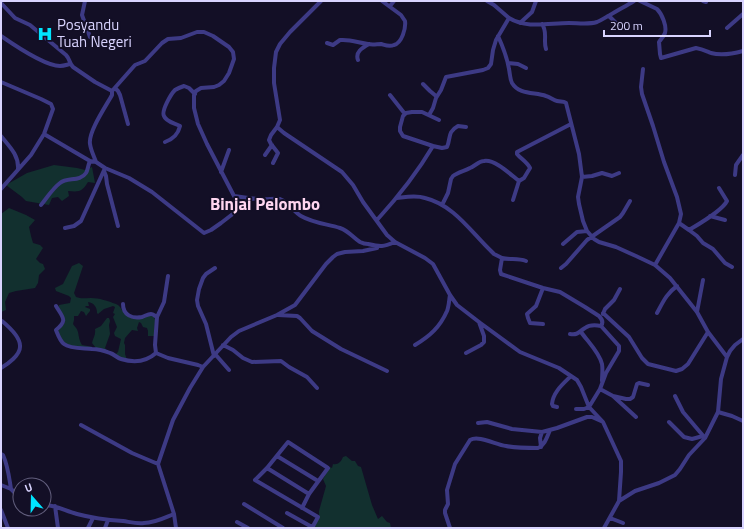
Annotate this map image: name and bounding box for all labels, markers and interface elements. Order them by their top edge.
scale bar [604,12,710,38]
place label: Posyandu Tuah Negeri [57,13,132,53]
text: 200 m [610,16,643,35]
hospital icon: Posyandu Tuah Negeri [36,25,54,43]
district label: Binjai Pelombo [210,191,320,217]
north arrow [12,477,52,517]
text: U [22,479,35,496]

